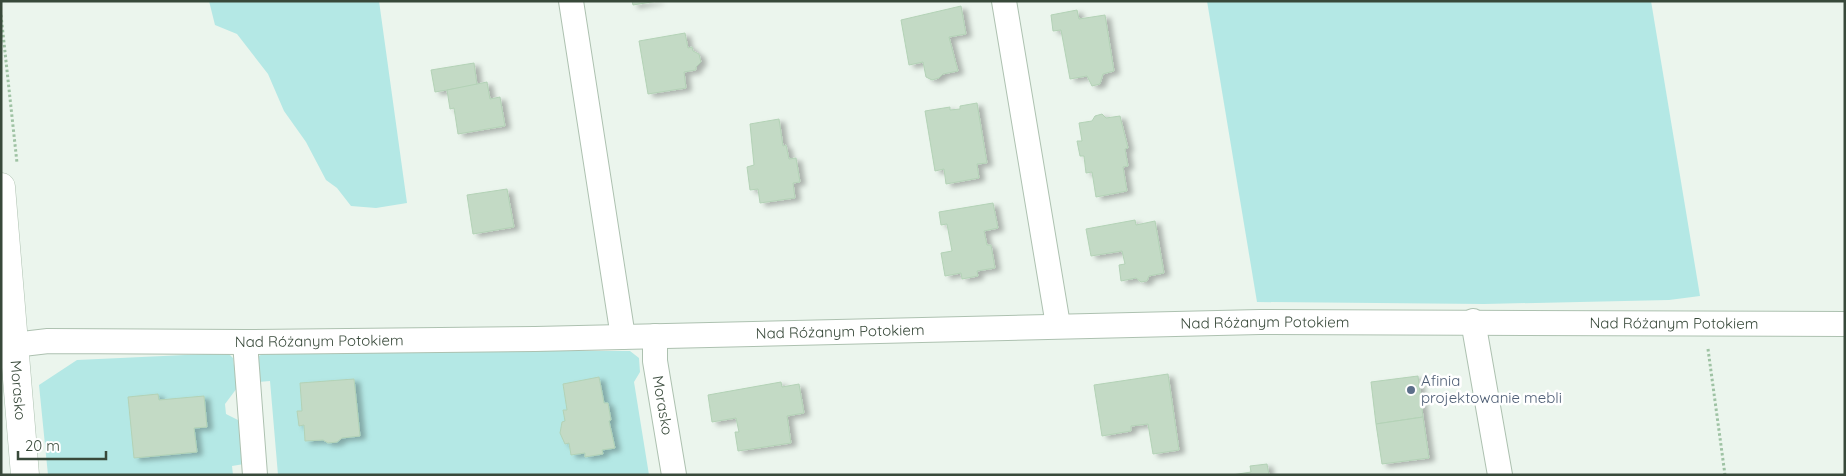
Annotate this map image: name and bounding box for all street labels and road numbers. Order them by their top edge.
street label: Nad Różanym Potokiem [1180,312,1349,333]
street label: Nad Różanym Potokiem [1589,313,1758,333]
street label: Nad Różanym Potokiem [755,320,925,343]
street label: Nad Różanym Potokiem [235,330,404,351]
street label: Morasko [6,360,30,421]
street label: Morasko [649,374,677,436]

